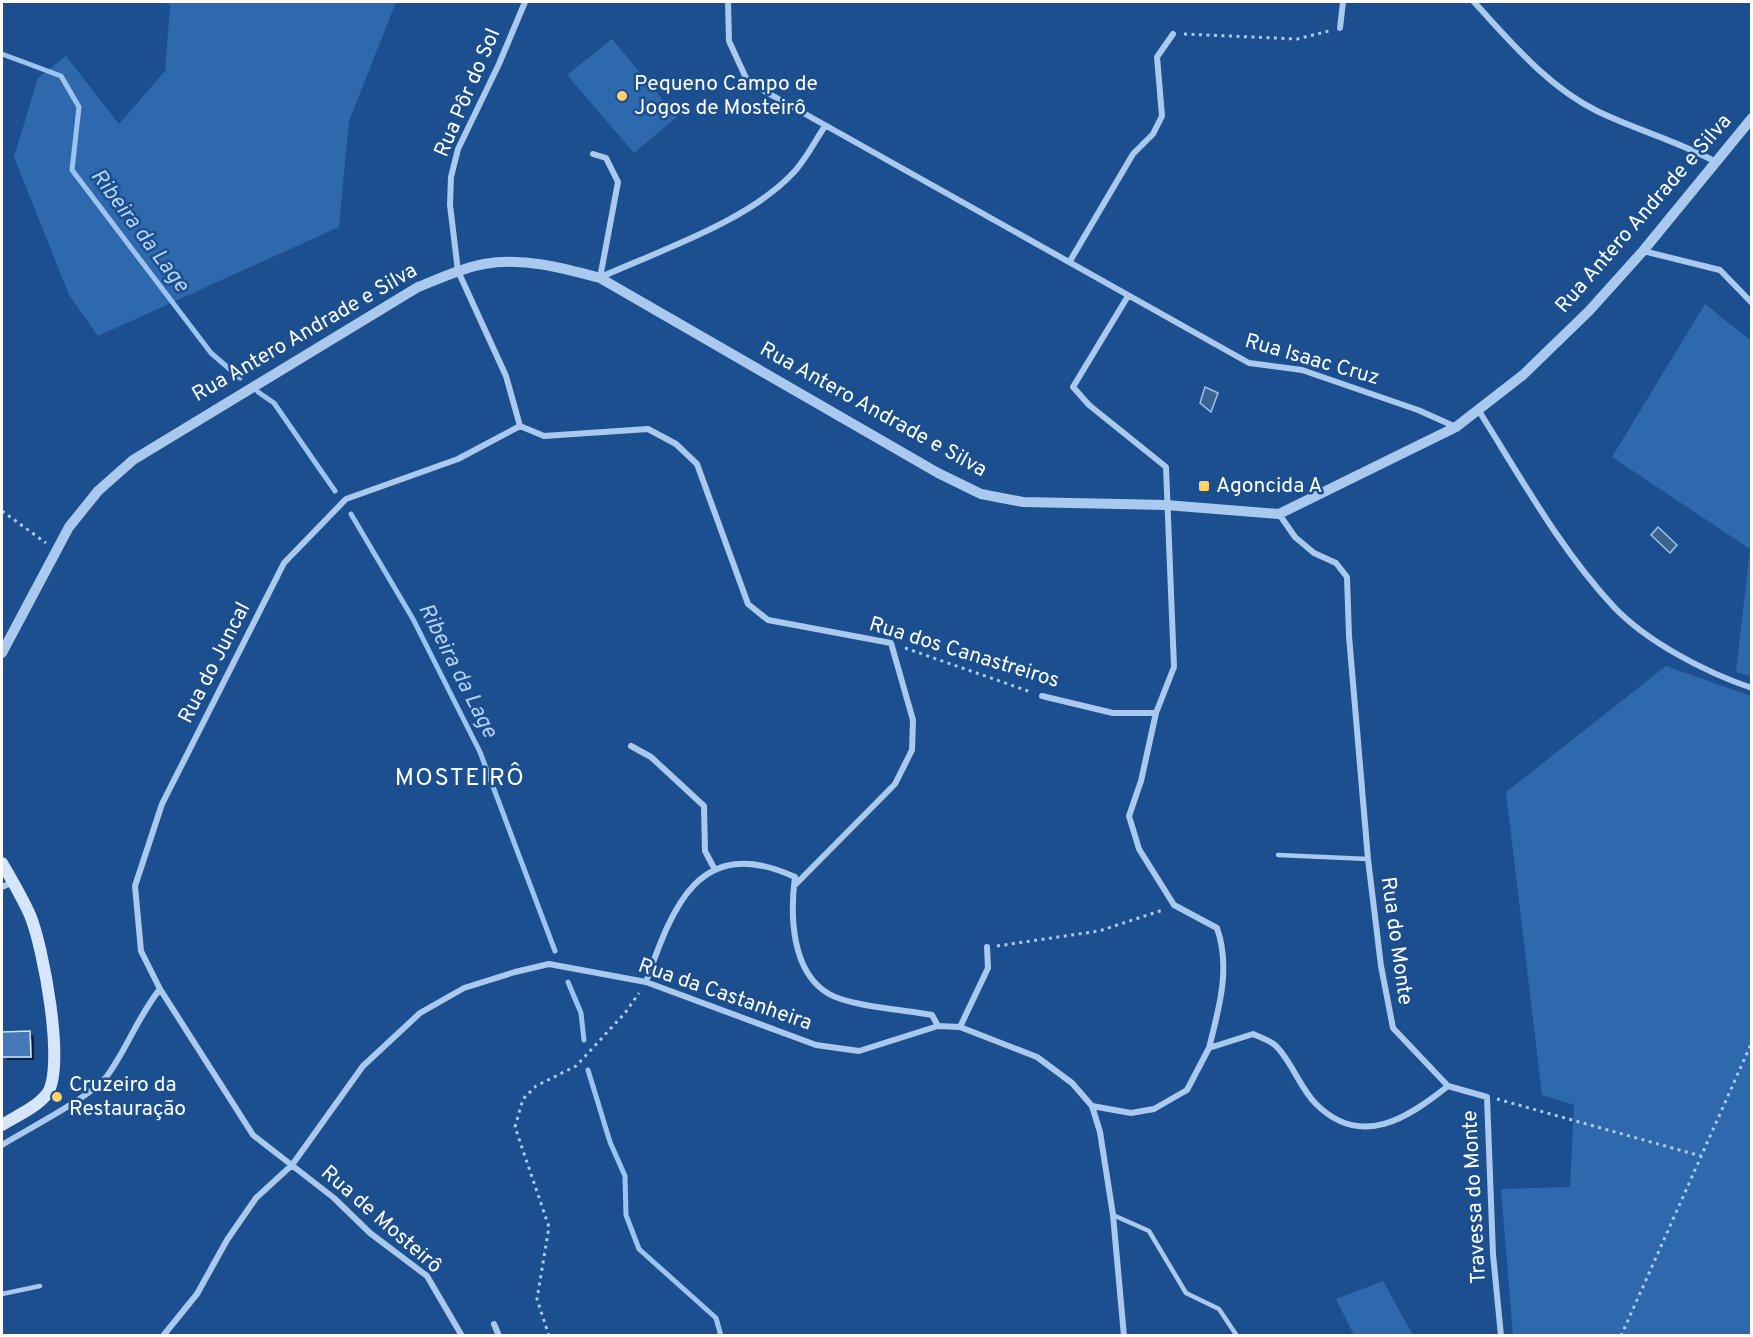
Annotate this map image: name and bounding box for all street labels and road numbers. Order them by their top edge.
street label: Rua Pôr do Sol [429,25,507,161]
street label: Rua Antero Andrade e Silva [1550,109,1738,319]
street label: Rua Antero Andrade e Silva [188,257,422,409]
street label: Rua Isaac Cruz [1242,328,1382,392]
street label: Rua Antero Andrade e Silva [755,336,991,484]
street label: Rua do Juncal [173,598,257,728]
street label: Rua dos Canastreiros [866,611,1062,695]
street label: Rua do Monte [1374,875,1418,1007]
street label: Rua da Castanheira [635,953,815,1037]
street label: Travessa do Monte [1457,1109,1493,1285]
street label: Rua de Mosteirô [315,1160,447,1280]

